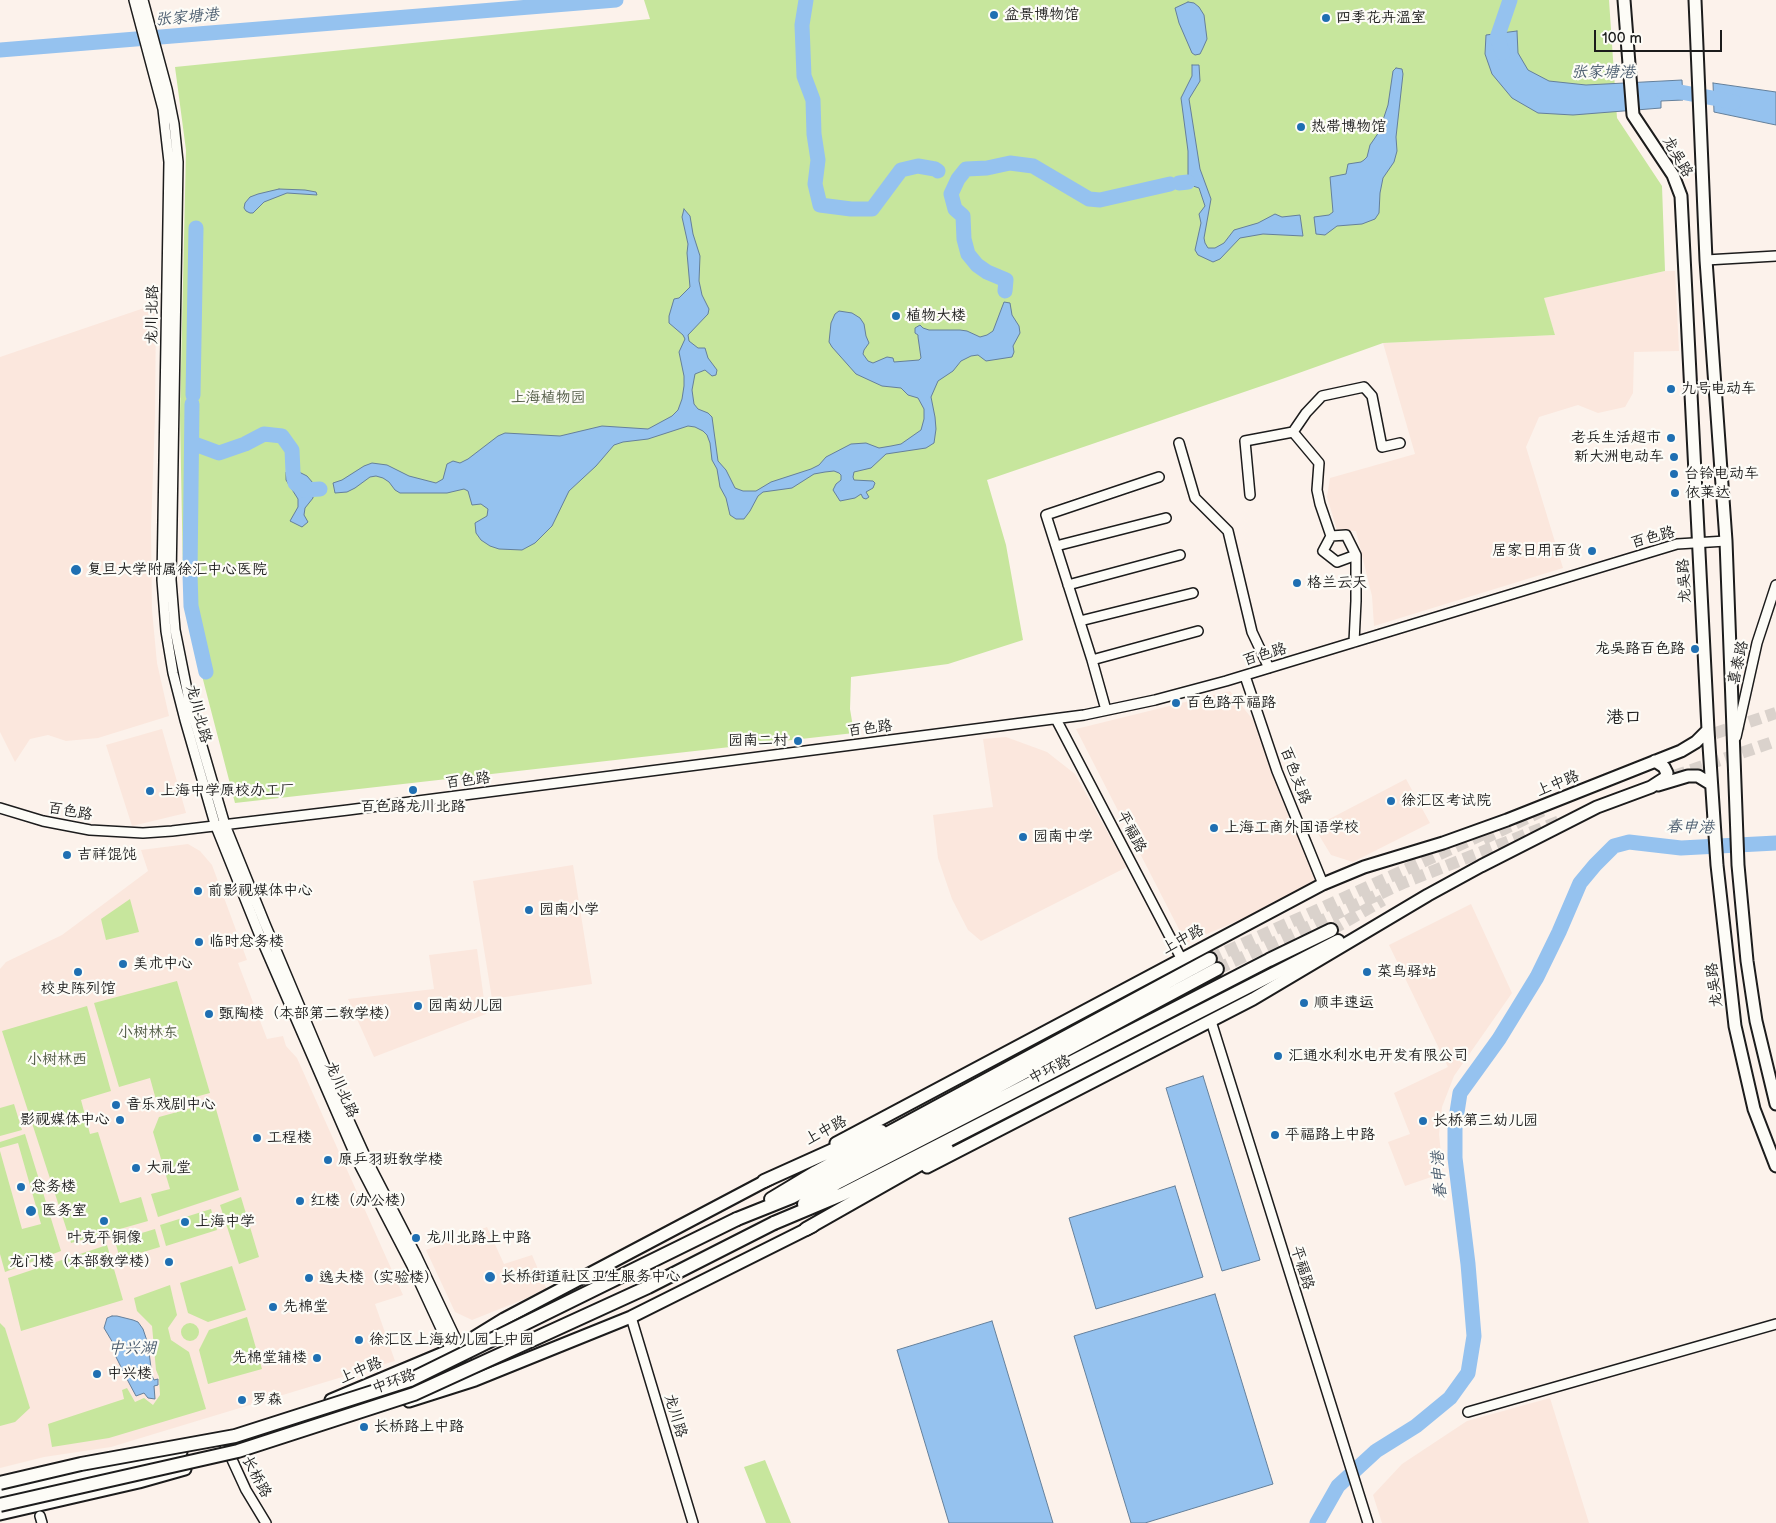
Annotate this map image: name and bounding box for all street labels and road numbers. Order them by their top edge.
street label: 龙吴路 [1658,133,1696,181]
street label: 龙川北路 [143,285,163,345]
street label: 百色路 [1629,523,1677,553]
street label: 龙吴路 [1675,558,1695,604]
street label: 喜泰路 [1725,639,1753,687]
street label: 百色路 [1241,640,1289,670]
street label: 龙川北路 [182,683,214,745]
street label: 百色路 [847,717,893,741]
street label: 百色支路 [1276,745,1314,807]
street label: 上中路 [1534,767,1582,801]
street label: 百色路 [445,769,491,793]
street label: 百色路 [46,799,94,825]
street label: 平福路 [1112,808,1150,856]
street label: 上中路 [1159,921,1207,959]
street label: 龙吴路 [1703,962,1727,1008]
street label: 中环路 [1026,1052,1074,1088]
street label: 龙川北路 [321,1059,361,1121]
street label: 上中路 [802,1112,850,1150]
street label: 平福路 [1287,1244,1317,1292]
street label: 上中路 [337,1354,385,1388]
street label: 中环路 [370,1366,418,1398]
street label: 龙川路 [660,1392,690,1440]
street label: 长桥路 [237,1453,275,1501]

